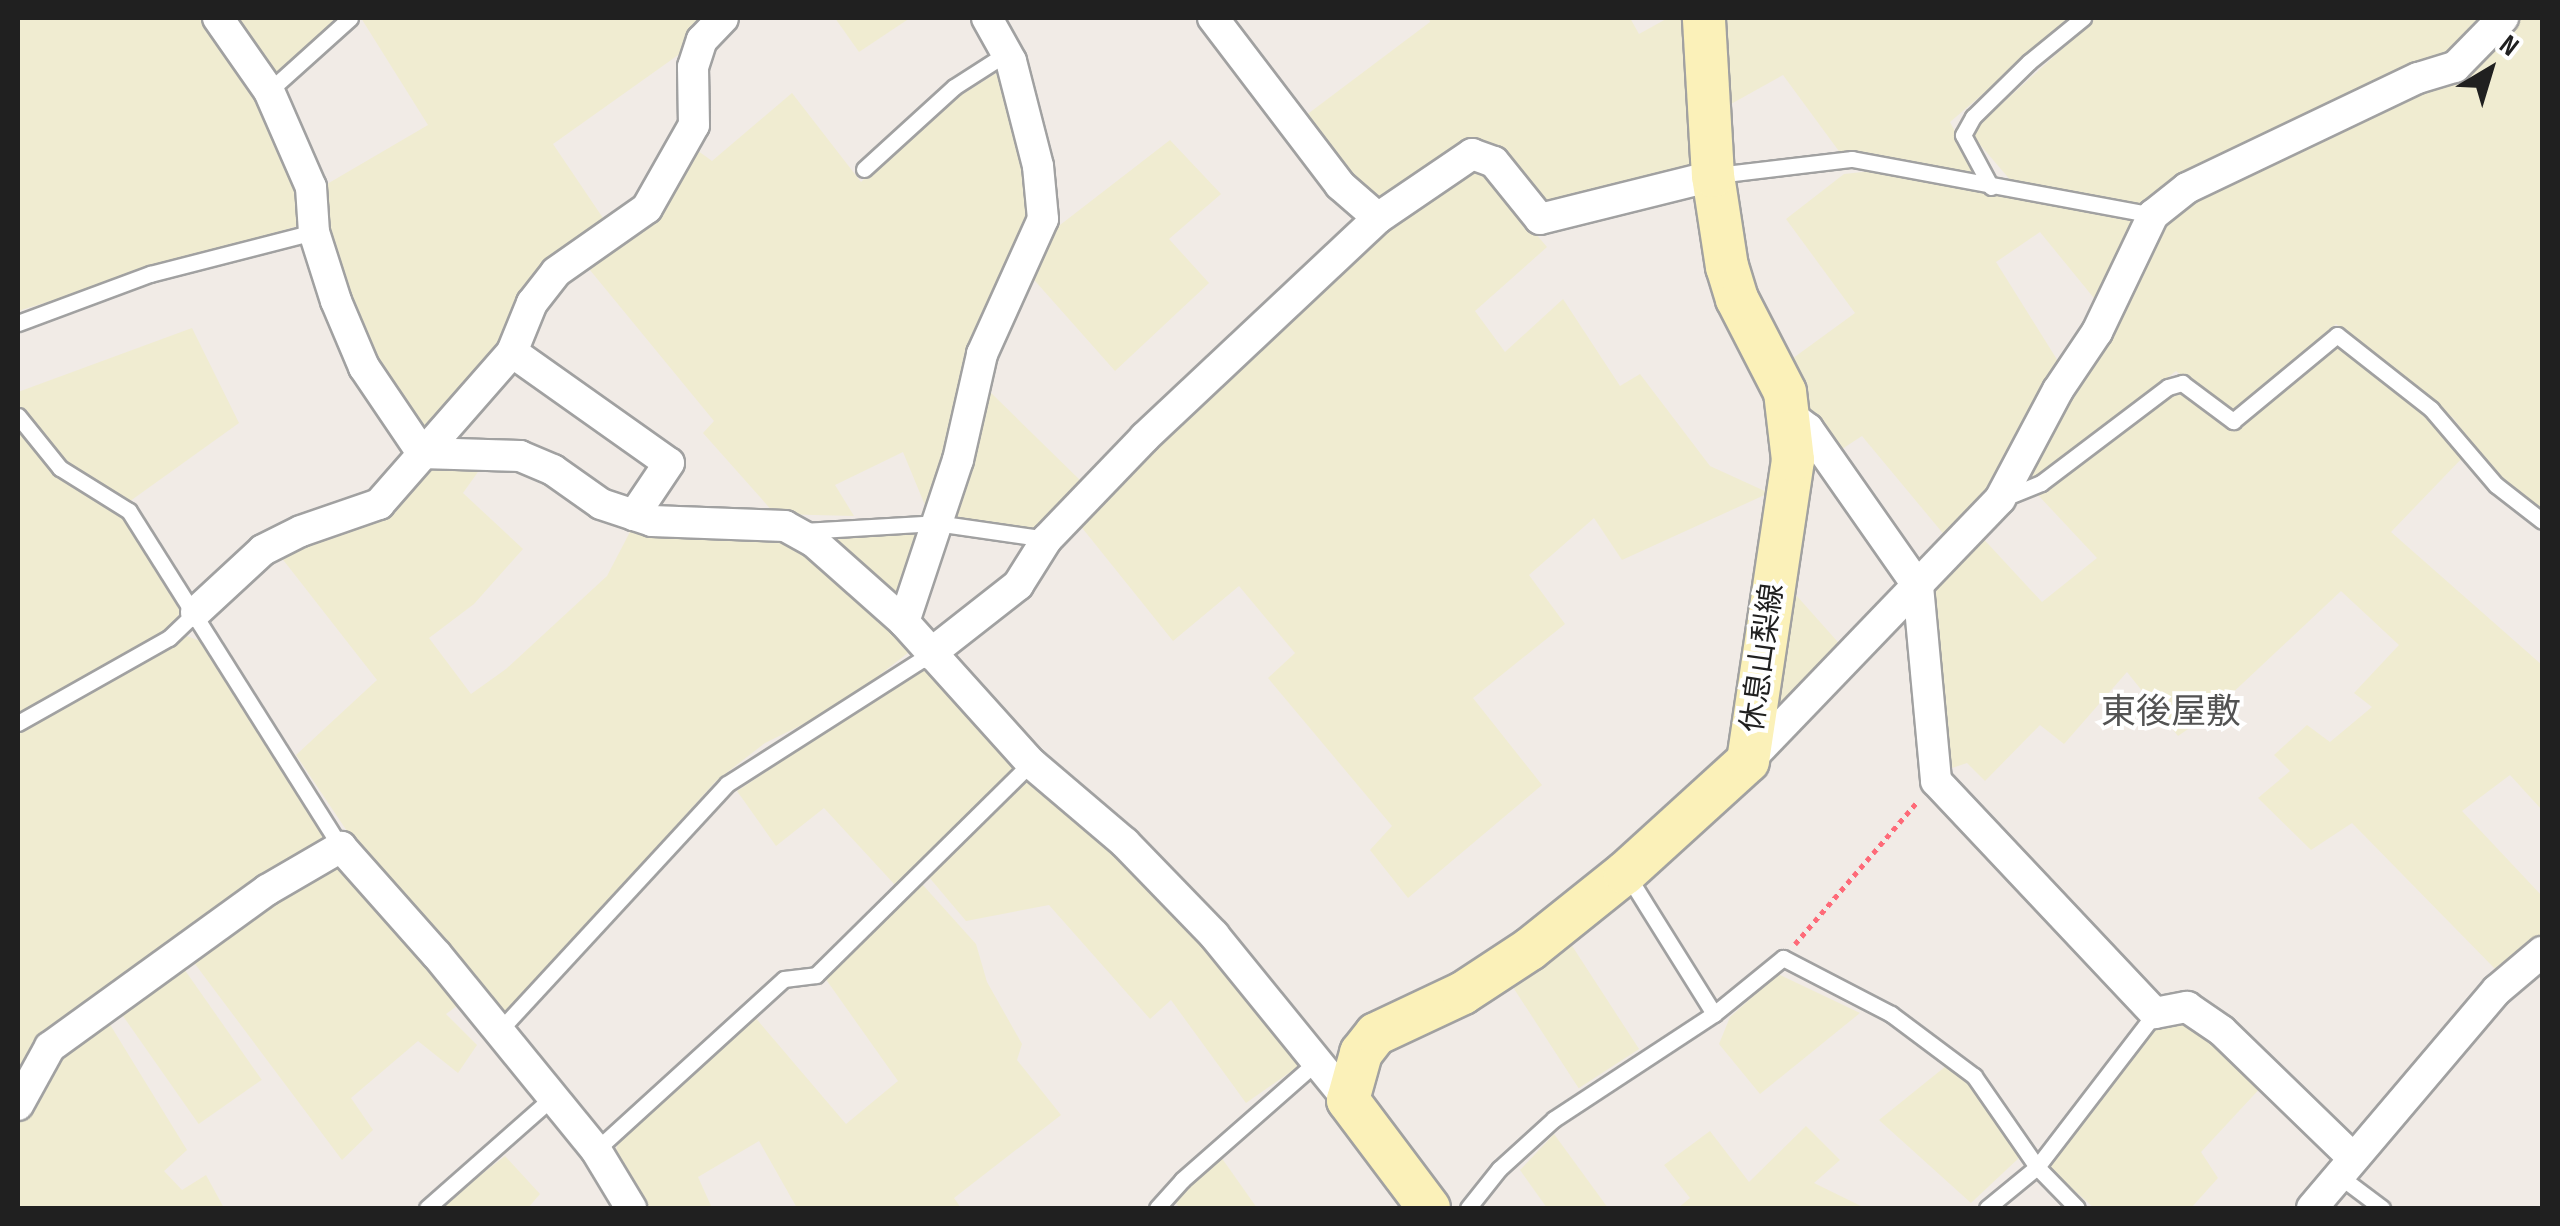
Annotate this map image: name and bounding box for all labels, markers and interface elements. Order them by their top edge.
north arrow [2440,20,2540,120]
text: N [2493,28,2525,64]
street label: 休息山梨線 [1735,581,1791,735]
district label: 東後屋敷 [2101,692,2241,734]

